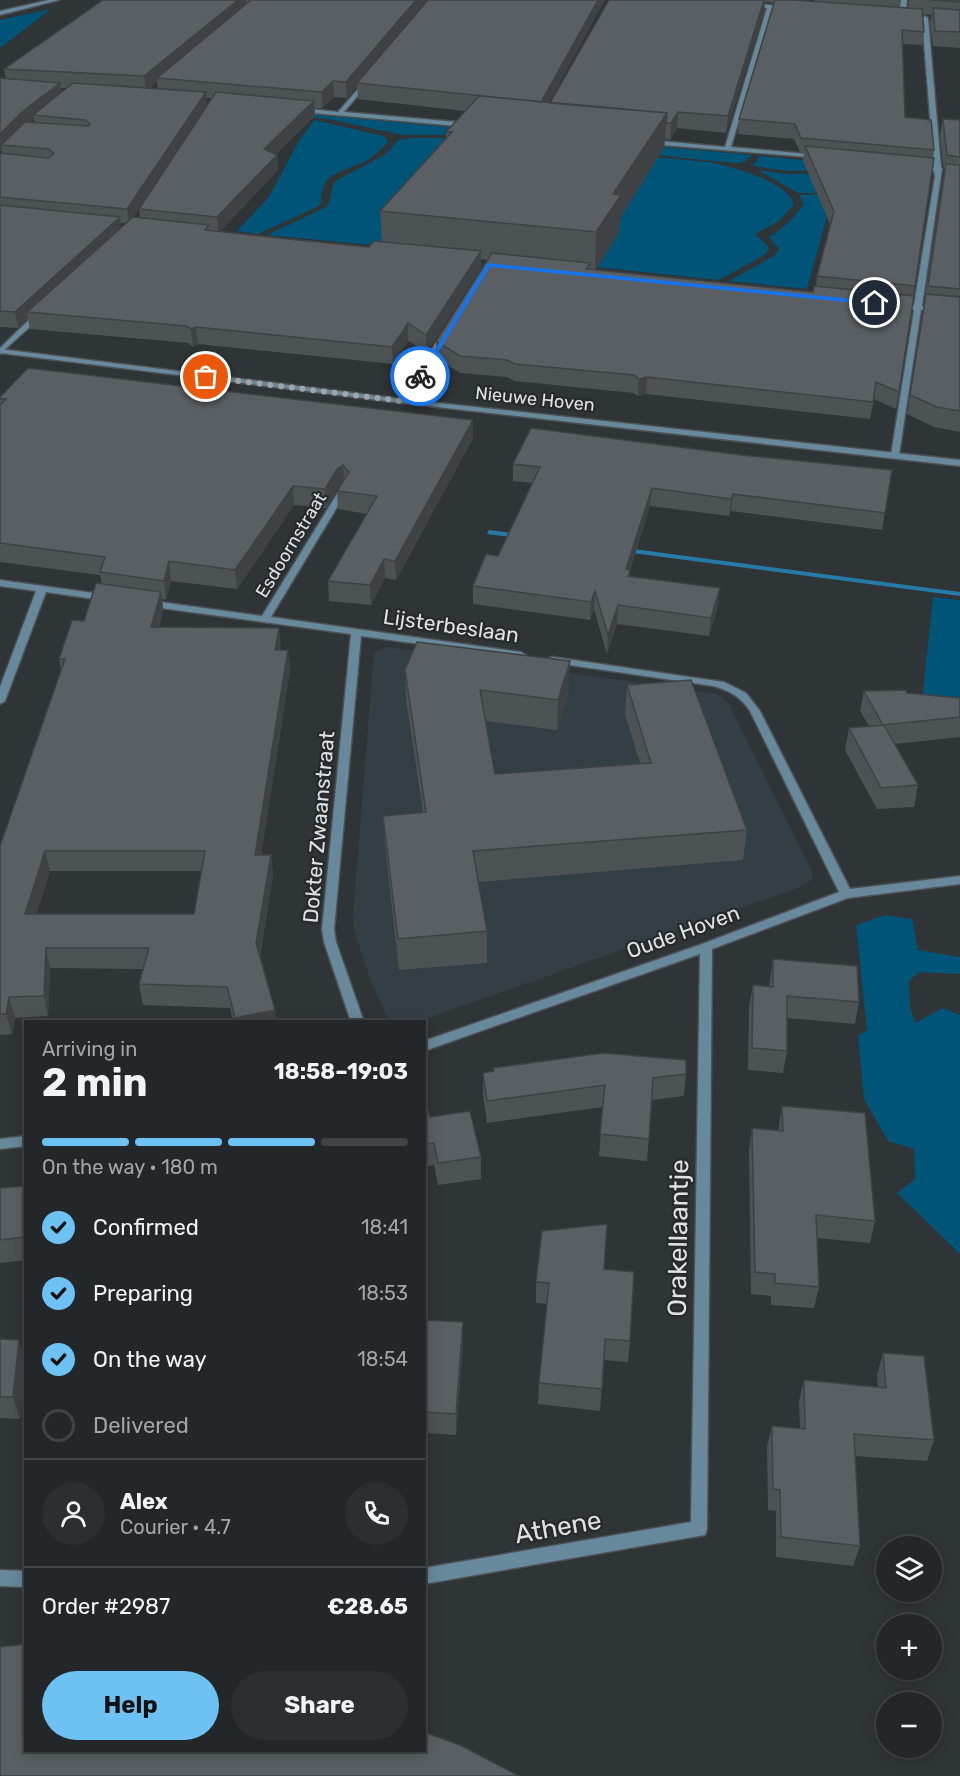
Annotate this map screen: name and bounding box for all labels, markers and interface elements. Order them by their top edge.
pin [849,277,900,328]
icon: home [858,286,891,319]
courier [390,346,450,406]
pin [180,351,231,402]
icon: bag [189,360,222,393]
icon: bike [404,360,437,393]
street label: Nieuwe Hoven [474,382,596,416]
street label: Esdoornstraat [251,488,331,602]
street label: Lijsterbeslaan [382,604,521,647]
street label: Dokter Zwaanstraat [298,730,339,924]
street label: Oude Hoven [623,899,743,964]
text: Arriving in [42,1037,137,1061]
text: 18:58–19:03 [274,1058,408,1085]
text: 2 min [42,1060,148,1106]
text: On the way · 180 m [42,1155,218,1179]
street label: Orakellaantje [662,1159,695,1317]
icon: check [42,1211,75,1244]
text: Confirmed [93,1214,199,1241]
text: 18:41 [361,1215,408,1239]
icon: check [42,1277,75,1310]
text: Preparing [93,1280,193,1307]
text: 18:53 [358,1281,408,1305]
icon: check [42,1343,75,1376]
text: On the way [93,1346,207,1373]
text: 18:54 [357,1347,408,1371]
text: Delivered [93,1412,189,1439]
button: person [42,1482,105,1545]
button: phone [345,1482,408,1545]
text: Alex [120,1488,168,1515]
street label: Athene [512,1505,604,1550]
text: Courier · 4.7 [120,1515,231,1539]
map controls [876,1536,942,1758]
button: layers [876,1536,942,1602]
text: Order #2987 [42,1593,170,1620]
text: €28.65 [327,1593,408,1620]
button: + [876,1614,942,1680]
button: Help [42,1671,219,1740]
button: Share [231,1671,408,1740]
button: − [876,1692,942,1758]

